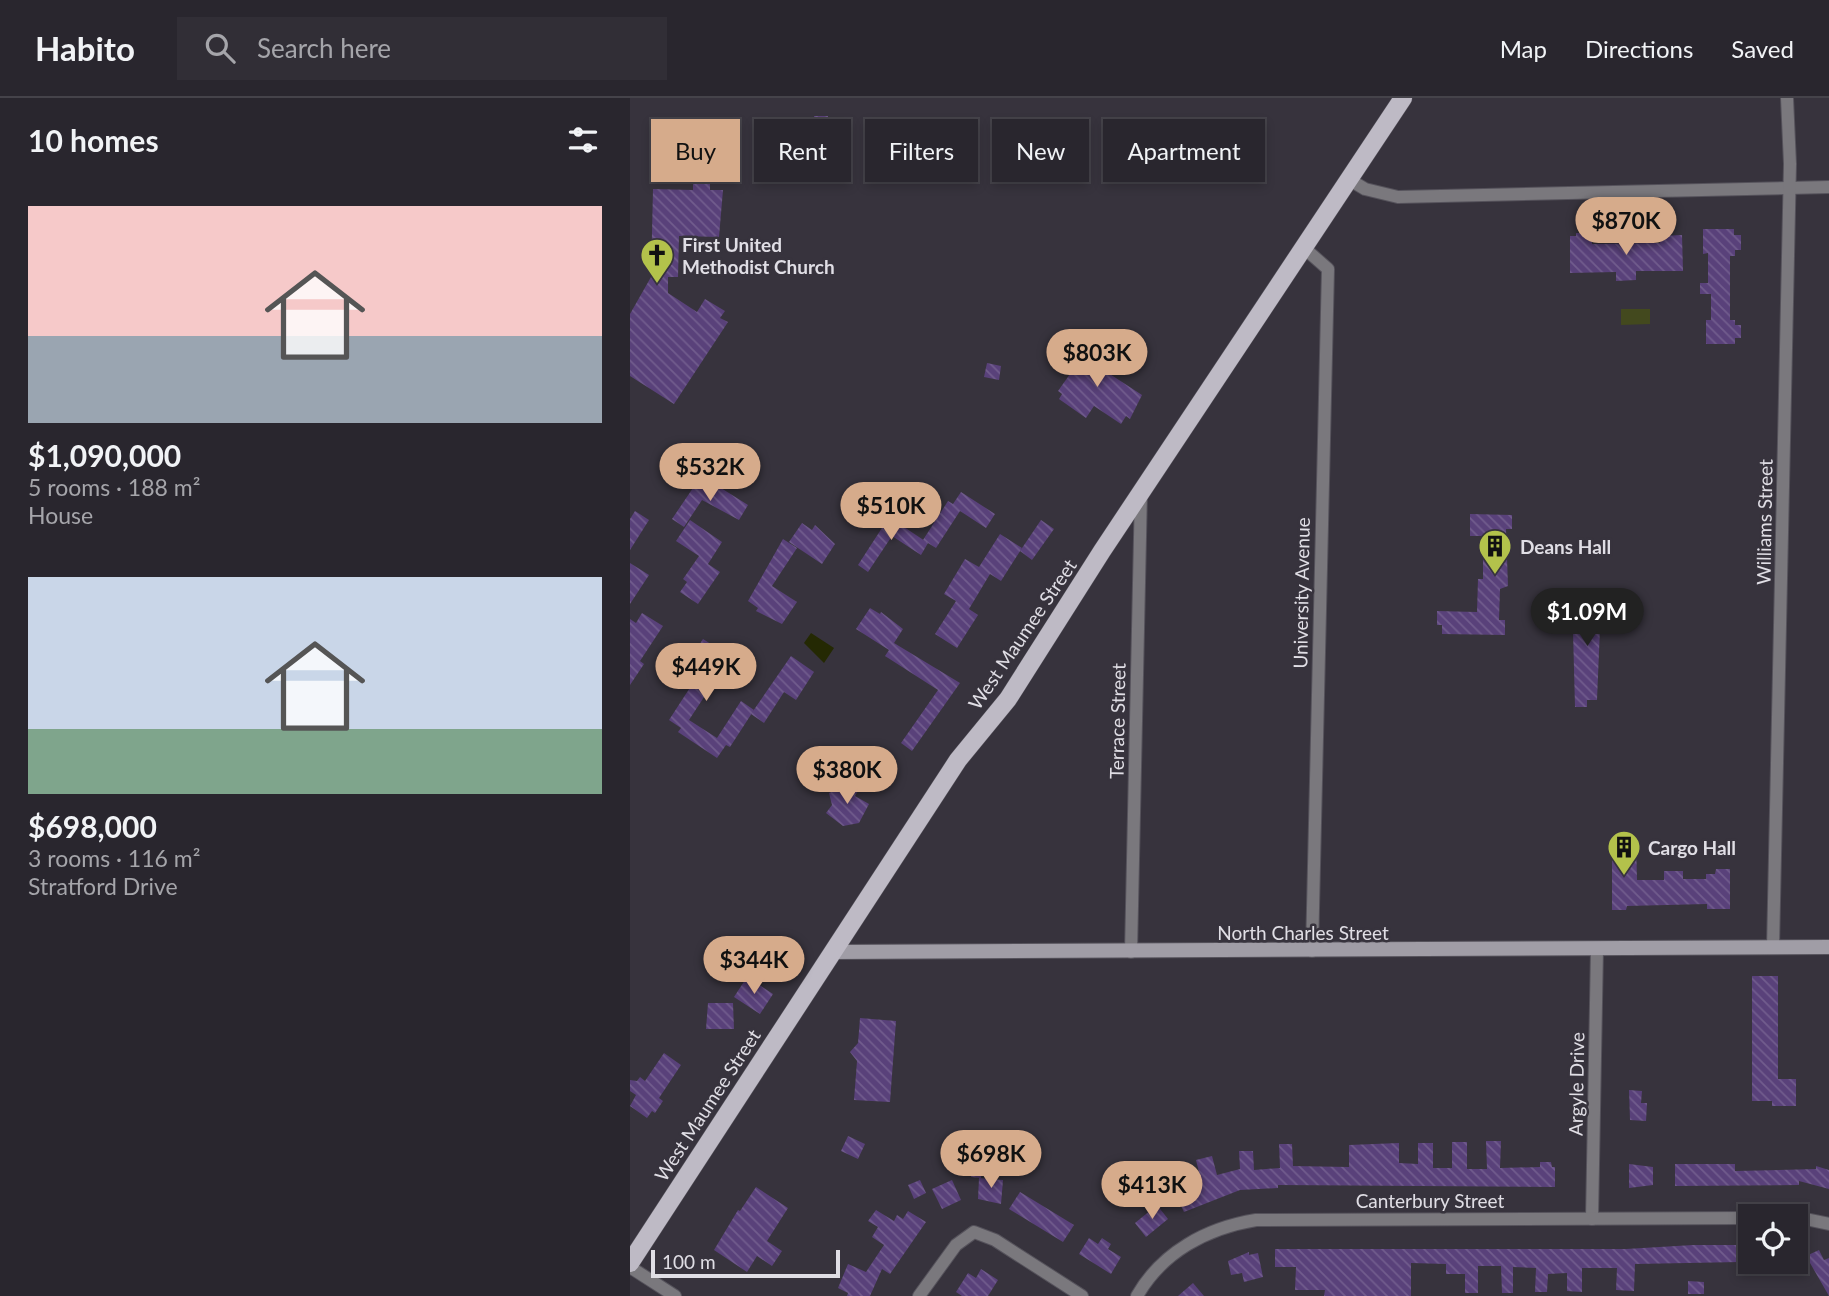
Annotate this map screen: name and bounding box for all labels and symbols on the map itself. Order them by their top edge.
pin: $870K [1577,198,1675,257]
place label: First United Methodist Church [682,233,835,278]
church icon: First United Methodist Church [638,236,676,285]
pin: $803K [1048,330,1146,389]
pin: $532K [661,444,759,503]
street label: Williams Street [1751,459,1777,585]
pin: $510K [842,482,940,542]
street label: University Avenue [1288,517,1314,669]
building icon: Deans Hall [1476,527,1514,576]
place label: Deans Hall [1520,535,1611,558]
street label: West Maumee Street [963,554,1081,714]
pin: $1.09M [1530,588,1644,648]
pin: $449K [657,644,755,703]
street label: Terrace Street [1104,663,1130,779]
pin: $380K [798,746,896,806]
building icon: Cargo Hall [1605,828,1643,877]
place label: Cargo Hall [1648,836,1736,859]
street label: North Charles Street [1217,921,1389,944]
pin: $344K [705,936,803,996]
street label: West Maumee Street [649,1025,765,1185]
street label: Argyle Drive [1564,1032,1588,1136]
pin: $698K [942,1130,1040,1190]
pin: $413K [1103,1162,1201,1221]
street label: Canterbury Street [1356,1189,1505,1212]
scale bar [651,1247,840,1279]

